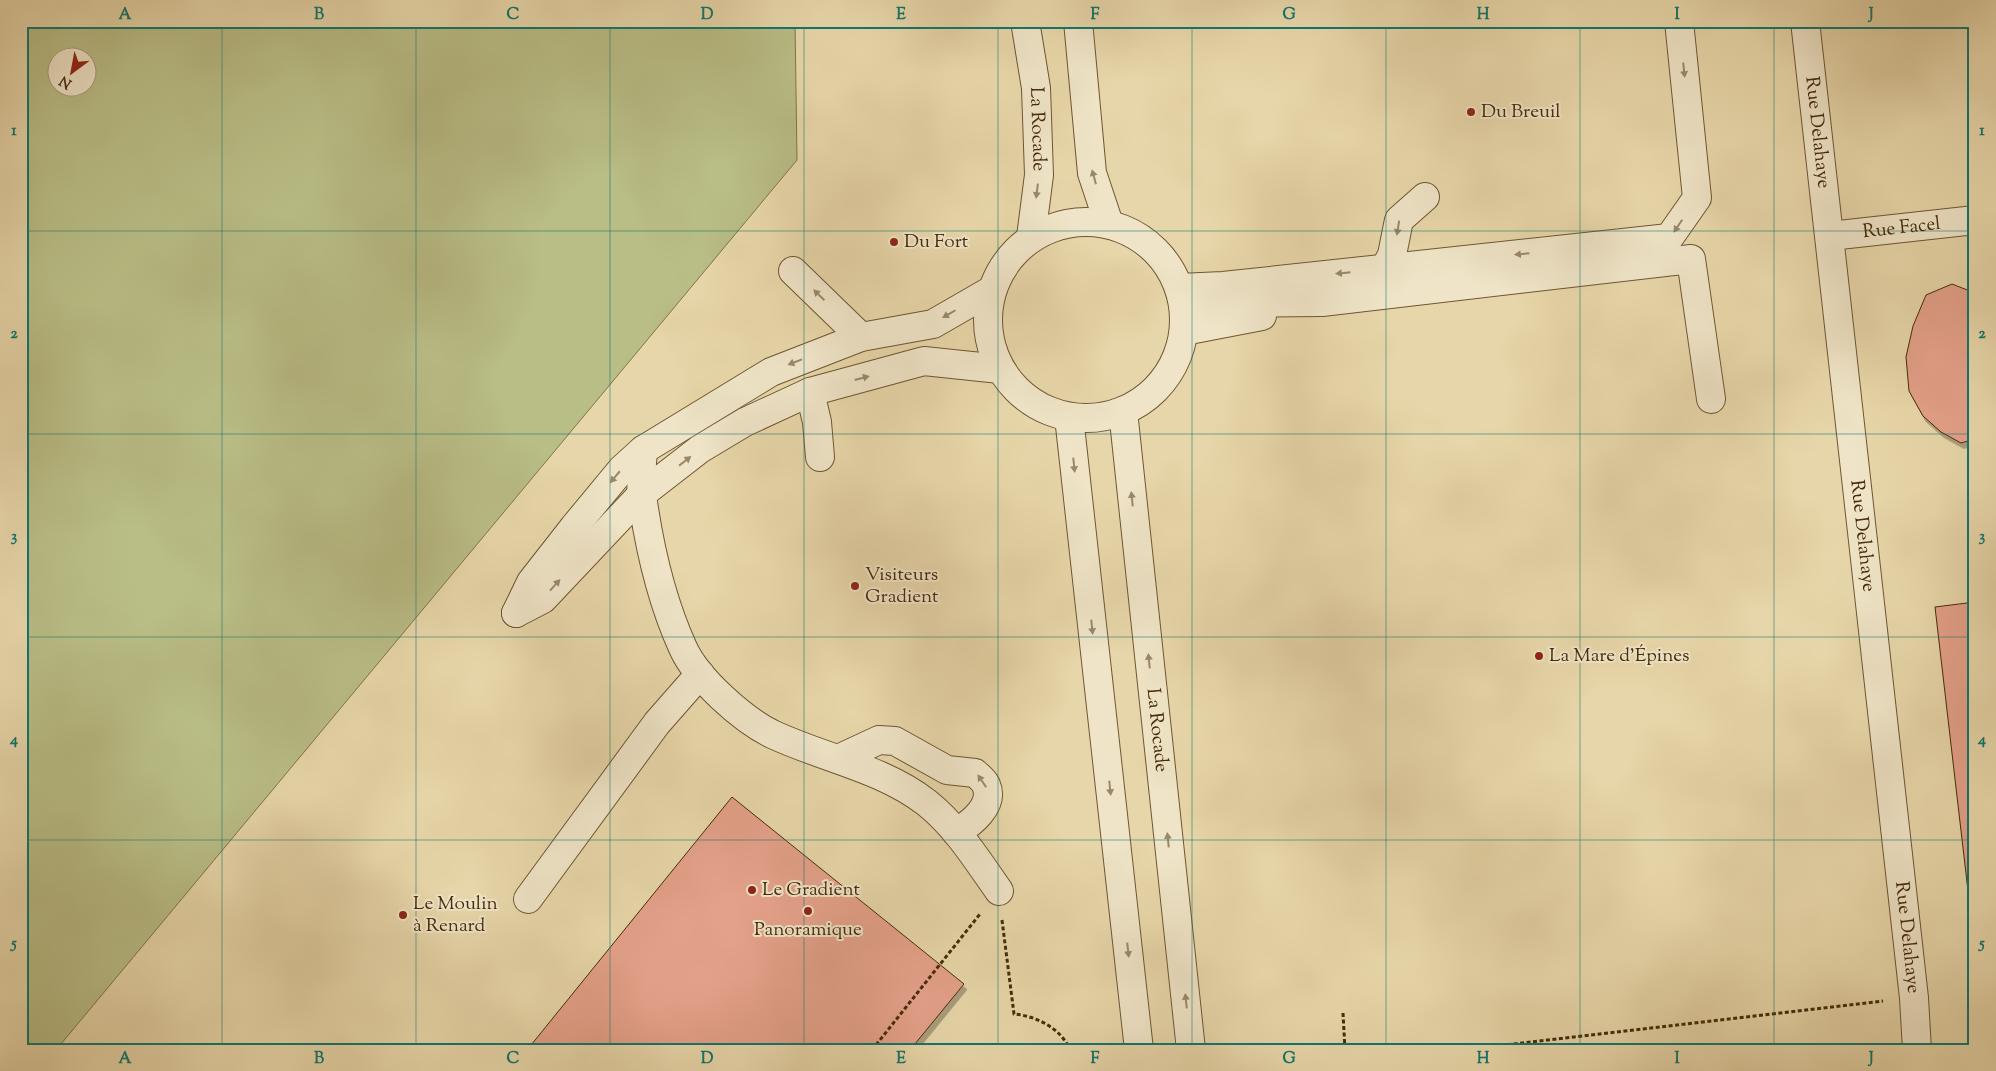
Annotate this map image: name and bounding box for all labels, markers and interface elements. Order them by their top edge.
text: A [119,4,132,27]
text: B [314,4,324,27]
text: C [507,4,520,27]
text: D [701,4,714,27]
text: E [896,4,906,27]
text: F [1091,4,1100,27]
text: G [1282,4,1296,27]
text: H [1477,4,1490,27]
text: I [1674,4,1680,27]
text: J [1867,4,1874,27]
north arrow [48,48,98,98]
one-way arrow [1680,62,1688,78]
text: N [56,70,76,93]
street label: Rue Delahaye [1798,75,1837,190]
street label: La Rocade [1022,86,1052,172]
place label: Du Breuil [1481,99,1561,126]
marker: Du Breuil [1465,106,1477,118]
text: 1 [11,120,17,143]
text: 1 [1979,120,1985,143]
one-way arrow [1090,170,1098,185]
one-way arrow [1033,184,1041,200]
street label: Rue Facel [1861,210,1942,246]
one-way arrow [1673,219,1682,233]
one-way arrow [1394,221,1402,237]
place label: Du Fort [904,229,969,256]
marker: Du Fort [888,236,900,248]
one-way arrow [1514,250,1530,258]
one-way arrow [1335,269,1351,277]
one-way arrow [814,289,826,301]
one-way arrow [942,310,957,318]
text: 2 [10,323,18,346]
text: 2 [1978,323,1986,346]
one-way arrow [787,358,802,366]
one-way arrow [855,374,870,382]
one-way arrow [678,455,691,466]
one-way arrow [1070,458,1078,474]
one-way arrow [610,470,621,483]
street label: Rue Delahaye [1843,478,1882,593]
one-way arrow [1128,491,1136,507]
text: 3 [11,526,18,549]
text: 3 [1979,526,1986,549]
place label: Visiteurs Gradient [865,562,939,611]
one-way arrow [550,579,561,592]
marker: Visiteurs Gradient [849,580,861,592]
one-way arrow [1088,619,1096,635]
place label: La Mare d'Épines [1549,643,1690,670]
marker: La Mare d'Épines [1533,650,1545,662]
one-way arrow [1145,652,1153,668]
street label: La Rocade [1139,687,1175,774]
text: 4 [9,729,18,752]
text: 4 [1977,729,1986,752]
one-way arrow [977,775,987,788]
one-way arrow [1106,781,1114,797]
one-way arrow [1164,831,1172,847]
place label: Le Gradient [762,877,860,904]
street label: Rue Delahaye [1888,880,1927,995]
marker: Le Gradient [746,884,758,896]
place label: Le Moulin à Renard [413,891,498,940]
marker: Panoramique [802,905,814,917]
marker: Le Moulin à Renard [397,909,409,921]
place label: Panoramique [754,917,862,944]
text: 5 [9,933,17,956]
text: 5 [1977,933,1985,956]
one-way arrow [1124,942,1132,958]
one-way arrow [1182,993,1190,1009]
text: A [119,1048,132,1071]
text: B [314,1048,324,1071]
text: C [507,1048,520,1071]
text: D [701,1048,714,1071]
text: E [896,1048,906,1071]
text: F [1091,1048,1100,1071]
text: G [1282,1048,1296,1071]
text: H [1477,1048,1490,1071]
text: I [1674,1048,1680,1071]
text: J [1867,1048,1874,1071]

